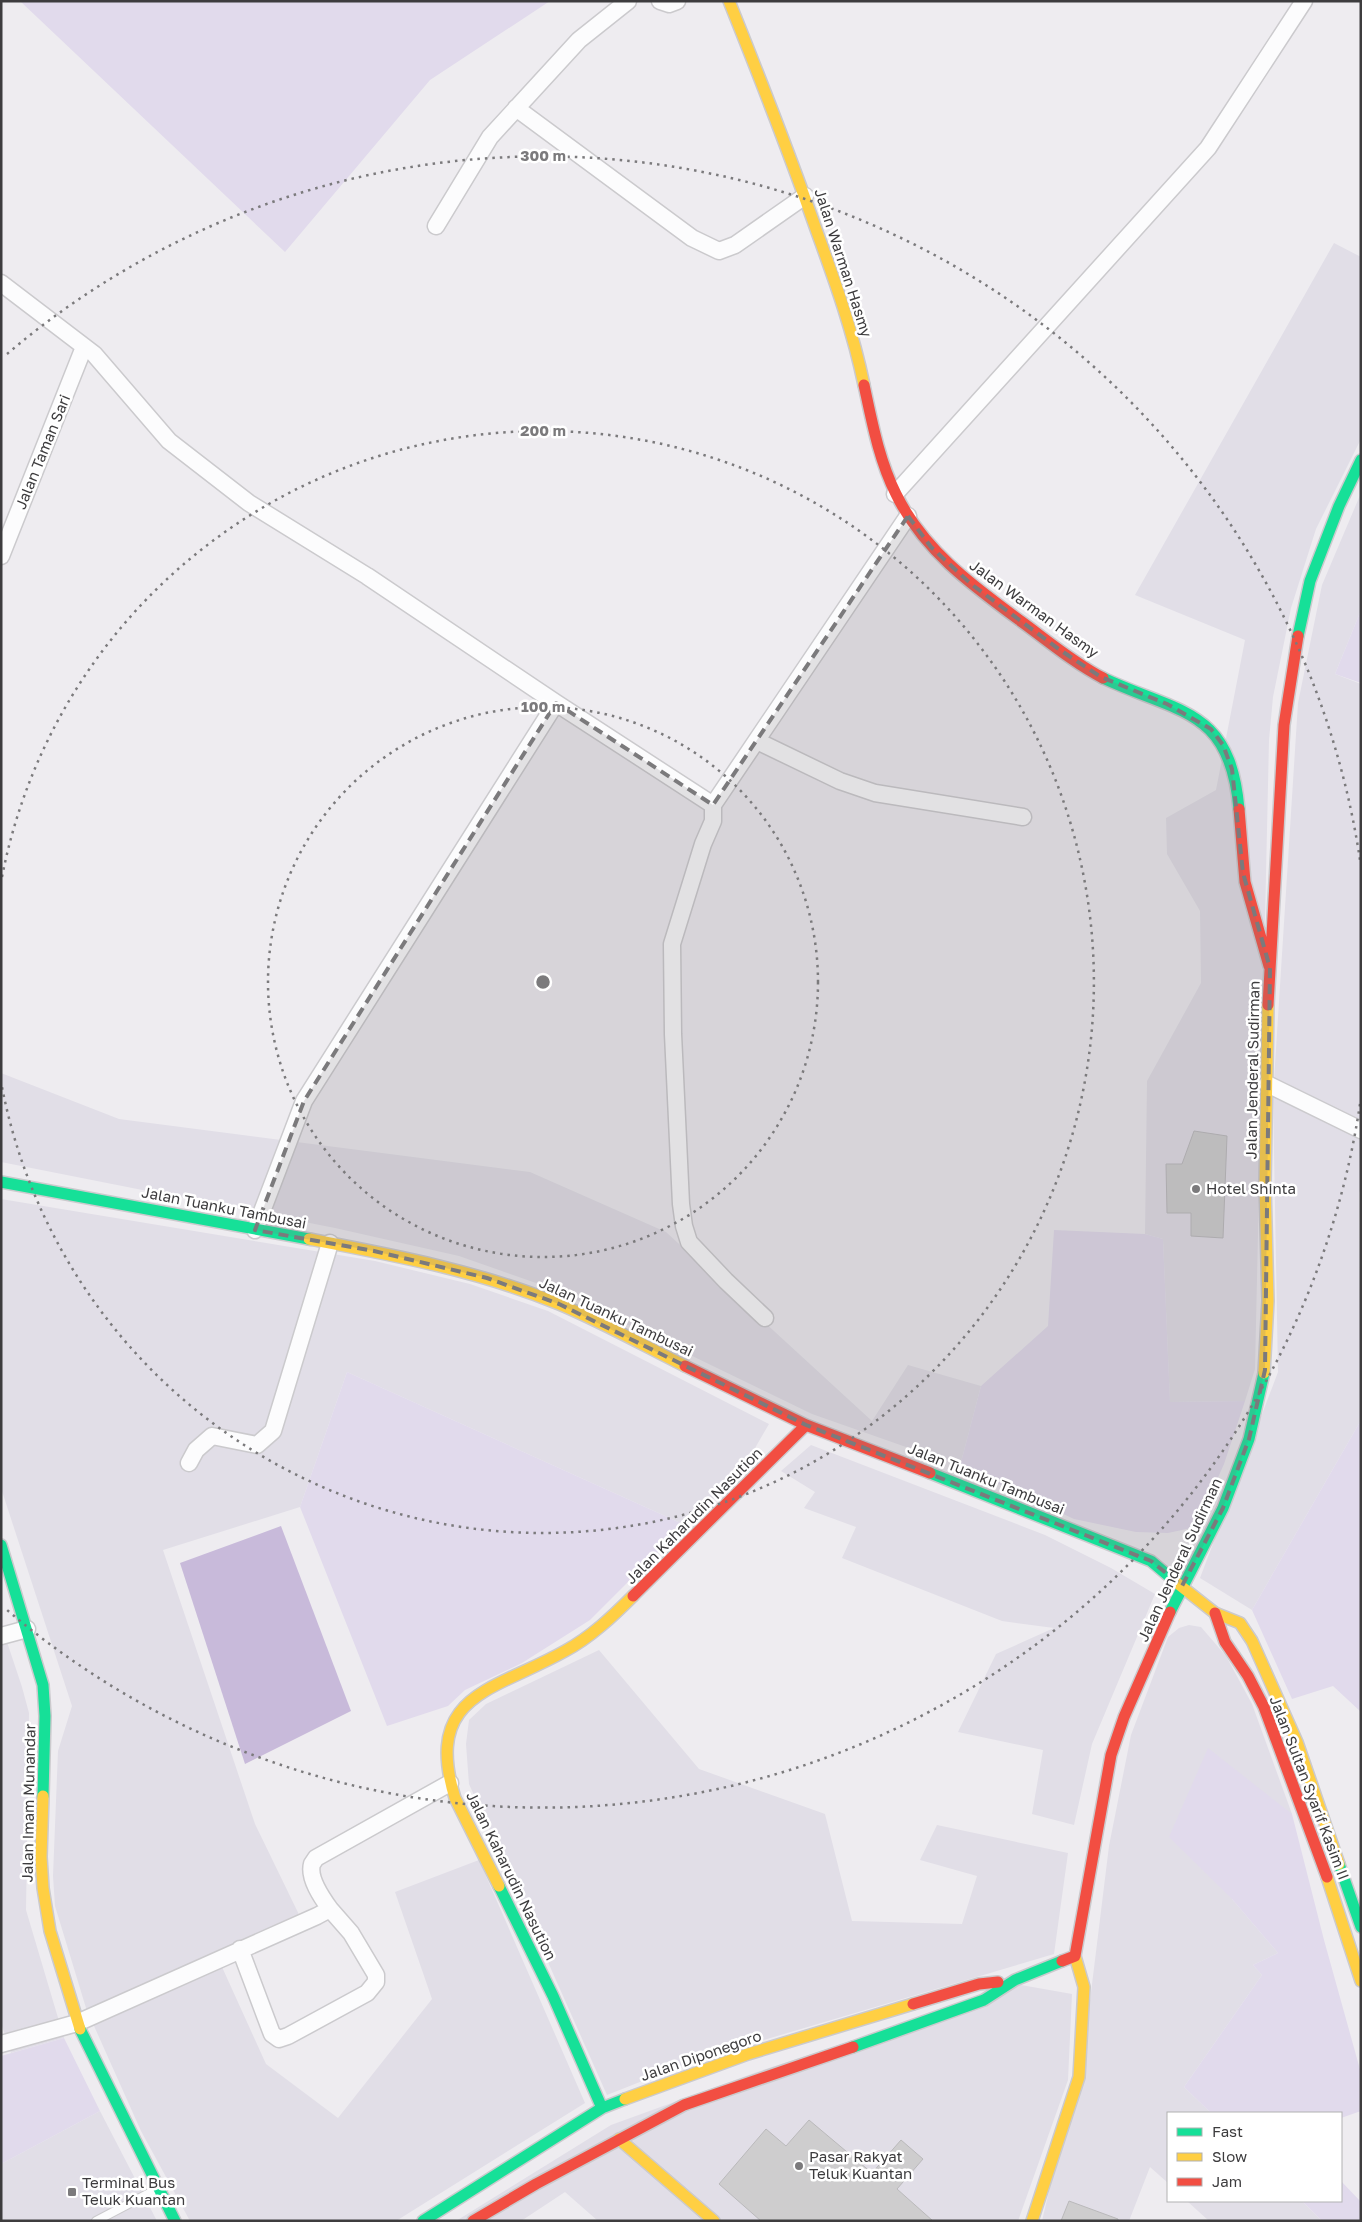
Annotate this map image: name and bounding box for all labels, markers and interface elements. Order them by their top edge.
text: 300 m [520,146,566,164]
street label: Jalan Warman Hasmy [811,186,877,340]
street label: Jalan Taman Sari [11,392,73,512]
text: 200 m [520,421,566,439]
street label: Jalan Warman Hasmy [967,555,1103,661]
text: 100 m [521,697,565,715]
centre of rings [534,973,552,991]
street label: Jalan Jenderal Sudirman [1241,980,1263,1159]
place label: Hotel Shinta [1206,1179,1296,1197]
street label: Jalan Tuanku Tambusai [140,1182,308,1232]
marker: Hotel Shinta [1190,1183,1202,1195]
street label: Jalan Tuanku Tambusai [537,1273,696,1360]
street label: Jalan Tuanku Tambusai [905,1438,1067,1518]
street label: Jalan Kaharudin Nasution [621,1443,765,1587]
street label: Jalan Jenderal Sudirman [1133,1475,1225,1644]
street label: Jalan Sultan Syarif Kasim II [1266,1693,1353,1882]
street label: Jalan Imam Munandar [18,1723,38,1883]
street label: Jalan Kaharudin Nasution [463,1788,561,1963]
street label: Jalan Diponegoro [638,2026,763,2084]
legend [1167,2112,1342,2202]
text: Fast [1212,2122,1243,2140]
place label: Pasar Rakyat Teluk Kuantan [809,2147,912,2182]
text: Slow [1212,2147,1247,2165]
marker: Pasar Rakyat Teluk Kuantan [793,2160,805,2172]
text: Jam [1212,2172,1242,2190]
place label: Terminal Bus Teluk Kuantan [82,2173,185,2208]
marker: Terminal Bus Teluk Kuantan [66,2186,78,2198]

